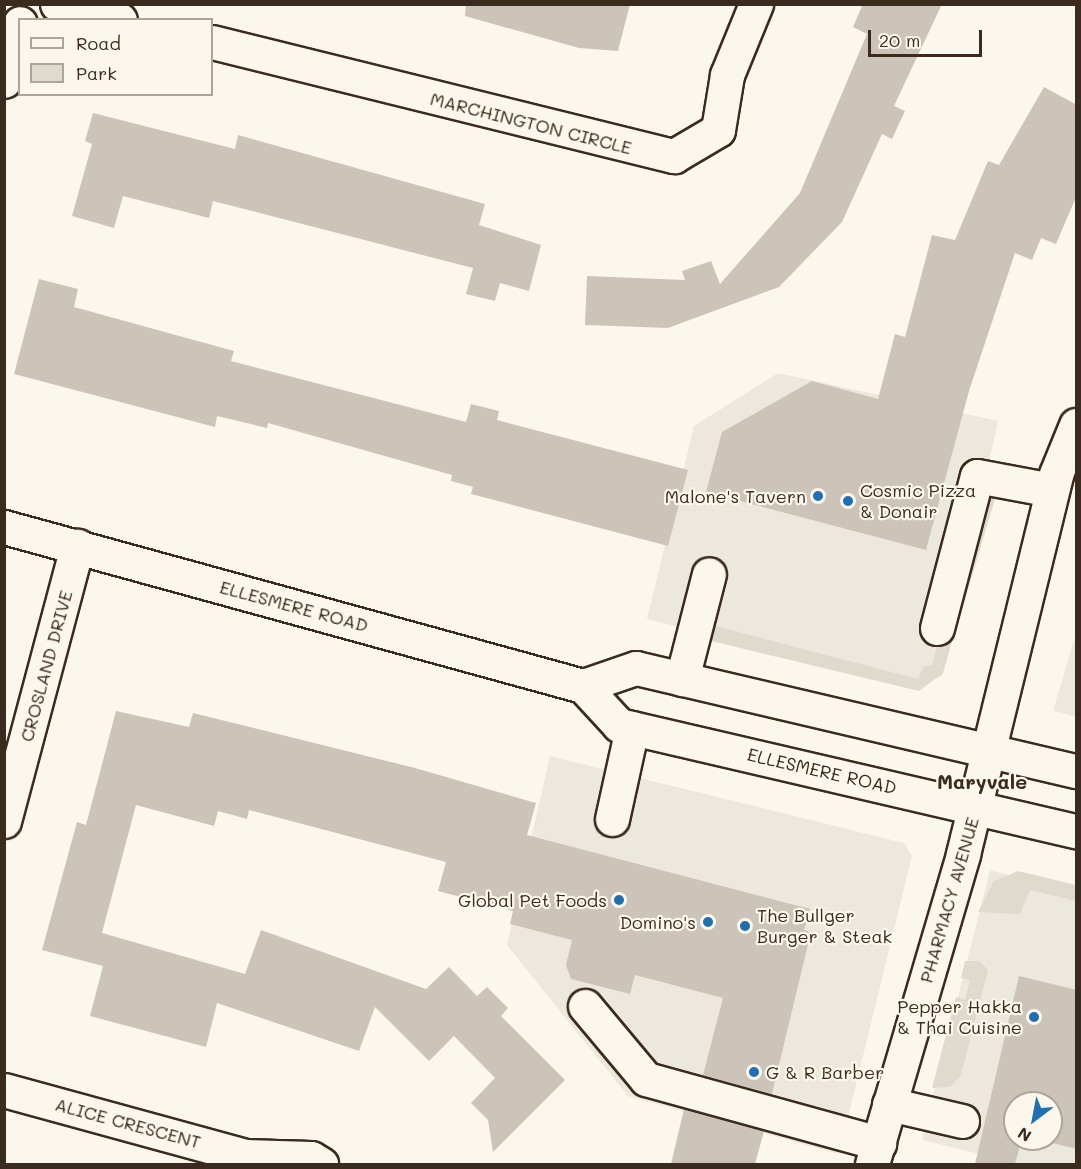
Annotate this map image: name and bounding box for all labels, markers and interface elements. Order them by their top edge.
legend [18,18,213,96]
scale bar [871,18,985,56]
text: 20 m [879,28,920,52]
text: Road [76,31,121,55]
text: Park [76,61,117,85]
street label: MARCHINGTON CIRCLE [428,88,634,158]
place label: Cosmic Pizza & Donair [860,480,976,522]
place label: Malone's Tavern [665,485,806,507]
marker: Malone's Tavern [811,489,825,503]
marker: Cosmic Pizza & Donair [841,494,855,508]
street label: ELLESMERE ROAD [218,576,370,636]
street label: CROSLAND DRIVE [15,588,77,744]
street label: ELLESMERE ROAD [745,743,899,799]
district label: Maryvale [937,769,1027,793]
street label: PHARMACY AVENUE [915,815,983,985]
place label: Global Pet Foods [458,889,607,911]
marker: Global Pet Foods [612,893,626,907]
place label: The Bullger Burger & Steak [757,905,892,948]
place label: Domino's [620,911,696,933]
marker: Domino's [701,915,715,929]
marker: The Bullger Burger & Steak [738,919,752,933]
place label: Pepper Hakka & Thai Cuisine [897,996,1022,1038]
marker: Pepper Hakka & Thai Cuisine [1027,1010,1041,1024]
place label: G & R Barber [766,1061,884,1083]
marker: G & R Barber [747,1065,761,1079]
north arrow [1003,1091,1063,1151]
street label: ALICE CRESCENT [53,1093,203,1153]
text: N [1014,1123,1035,1147]

